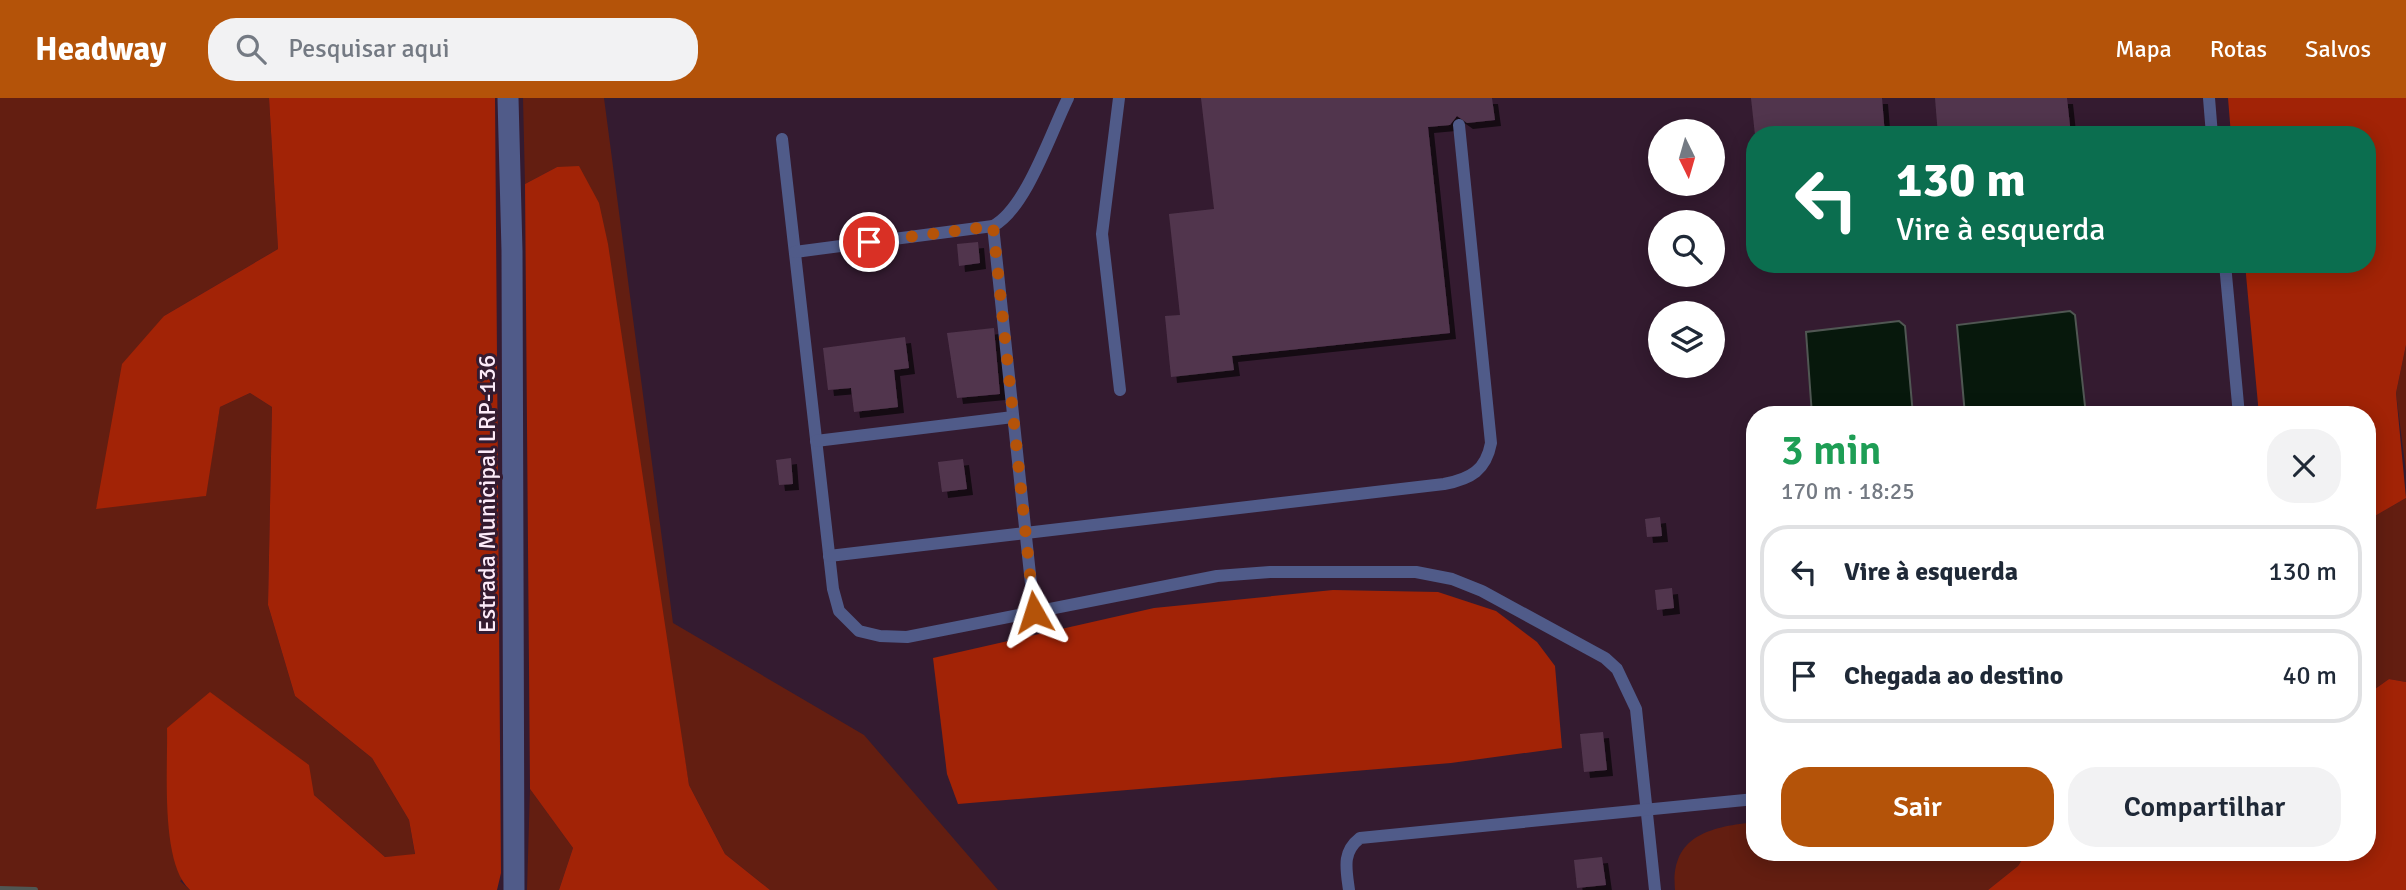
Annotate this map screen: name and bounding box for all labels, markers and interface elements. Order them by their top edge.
search box [208,18,698,81]
text: Headway [35,29,166,70]
icon: search [232,30,270,68]
text: Pesquisar aqui [288,33,450,65]
text: Mapa [2115,34,2172,64]
text: Rotas [2210,34,2267,64]
text: Salvos [2305,34,2371,64]
north arrow [1648,119,1726,196]
map controls [1648,119,1725,378]
text: 130 m [1896,150,2026,210]
icon: left [1781,154,1872,245]
button: search [1648,210,1725,287]
text: Vire à esquerda [1896,210,2106,249]
pin [839,212,899,272]
icon: arrive [850,223,888,261]
button: layers [1648,301,1725,378]
street label: Estrada Municipal LRP-136 [472,355,502,633]
text: 3 min [1781,425,1882,476]
button: close [2267,429,2341,503]
text: 170 m · 18:25 [1781,477,1915,506]
icon: left [1785,553,1823,591]
text: Vire à esquerda [1844,556,2018,588]
text: 130 m [2268,556,2337,588]
position arrow [997,575,1071,649]
icon: arrive [1785,657,1823,695]
text: Chegada ao destino [1844,660,2063,692]
text: 40 m [2282,660,2337,692]
button: Sair [1781,767,2054,847]
button: Compartilhar [2068,767,2341,847]

